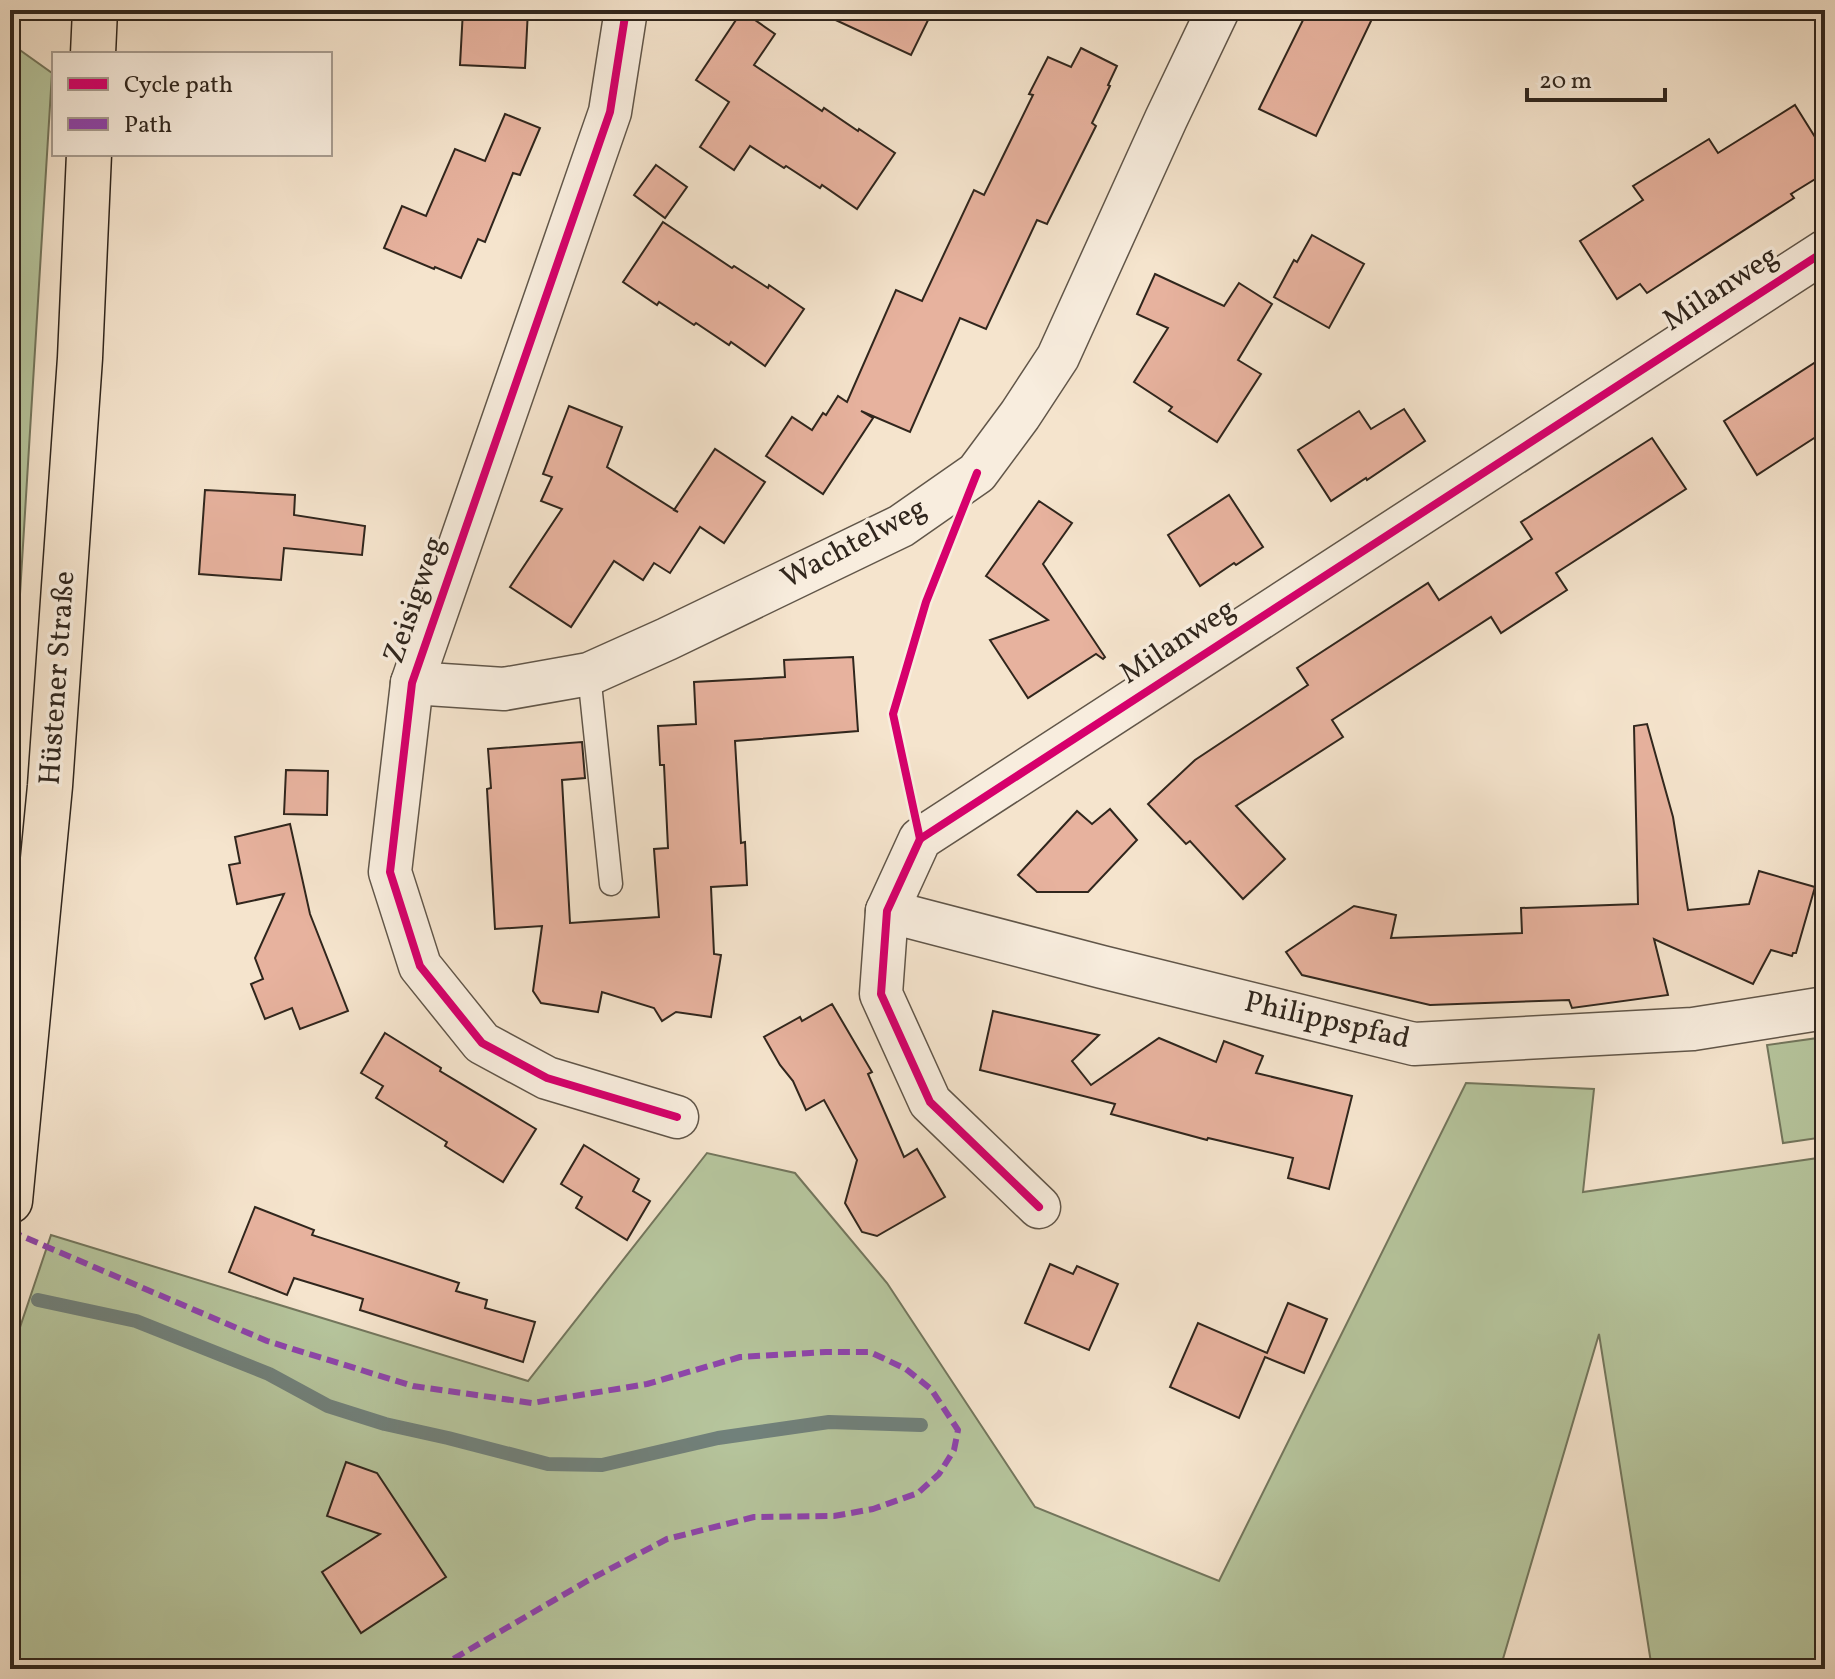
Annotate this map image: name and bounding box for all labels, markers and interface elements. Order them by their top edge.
legend [52,52,332,156]
scale bar [1527,52,1665,102]
text: 20 m [1539,65,1592,99]
text: Cycle path [124,69,233,103]
text: Path [124,109,172,143]
street label: Milanweg [1655,236,1787,342]
street label: Wachtelweg [774,488,934,600]
street label: Zeisigweg [374,531,456,669]
street label: Hüstener Straße [30,570,86,786]
street label: Milanweg [1112,589,1244,695]
street label: Philippspfad [1240,982,1414,1060]

